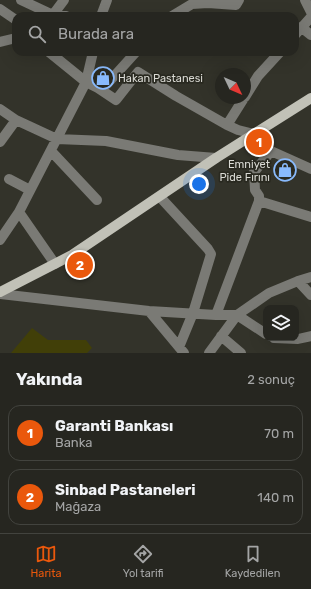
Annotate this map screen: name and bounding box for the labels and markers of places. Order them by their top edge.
shop icon: Hakan Pastanesi [90,65,116,91]
place label: Hakan Pastanesi [118,72,203,85]
pin: 1 [246,127,272,157]
shop icon: Emniyet Pide Fırını [272,157,298,183]
place label: Emniyet Pide Fırını [220,158,271,184]
pin: 2 [67,250,93,280]

